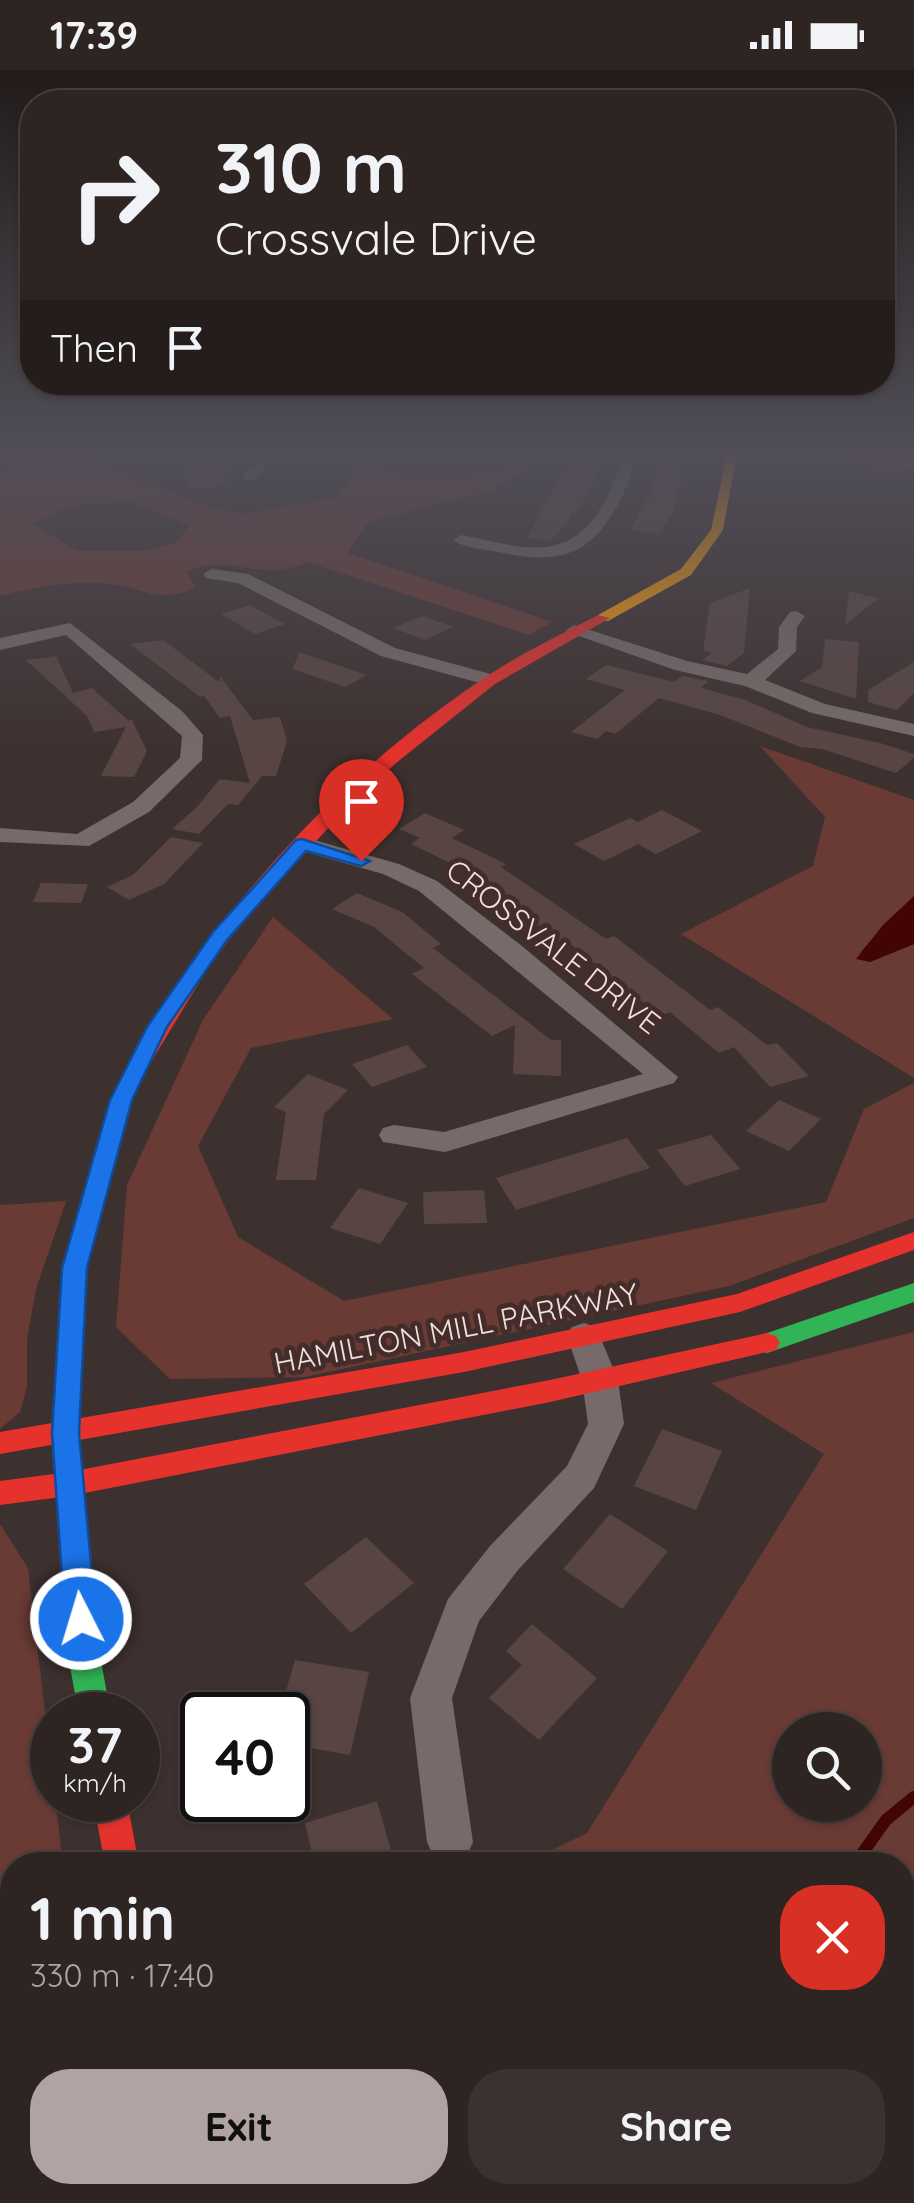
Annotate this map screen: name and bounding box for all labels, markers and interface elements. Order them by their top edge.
text: 17:39 [50,11,138,59]
text: 310 m [215,123,407,211]
icon: right [50,130,180,260]
text: Crossvale Drive [215,210,537,266]
icon: arrive [158,320,213,375]
text: Then [50,324,138,372]
pin [319,759,404,862]
icon: arrive [334,774,389,829]
street label: CROSSVALE DRIVE [439,851,668,1042]
street label: HAMILTON MILL PARKWAY [271,1274,641,1382]
position arrow [29,1567,133,1671]
speed limit sign: 40 [180,1692,310,1822]
map controls [772,1712,882,1822]
button: search [772,1712,882,1822]
text: 37 [68,1713,122,1776]
text: km/h [63,1767,127,1798]
text: 1 min [30,1880,175,1955]
button: close [780,1885,885,1990]
text: 330 m · 17:40 [30,1955,214,1995]
button: Exit [30,2069,448,2184]
button: Share [468,2069,885,2184]

